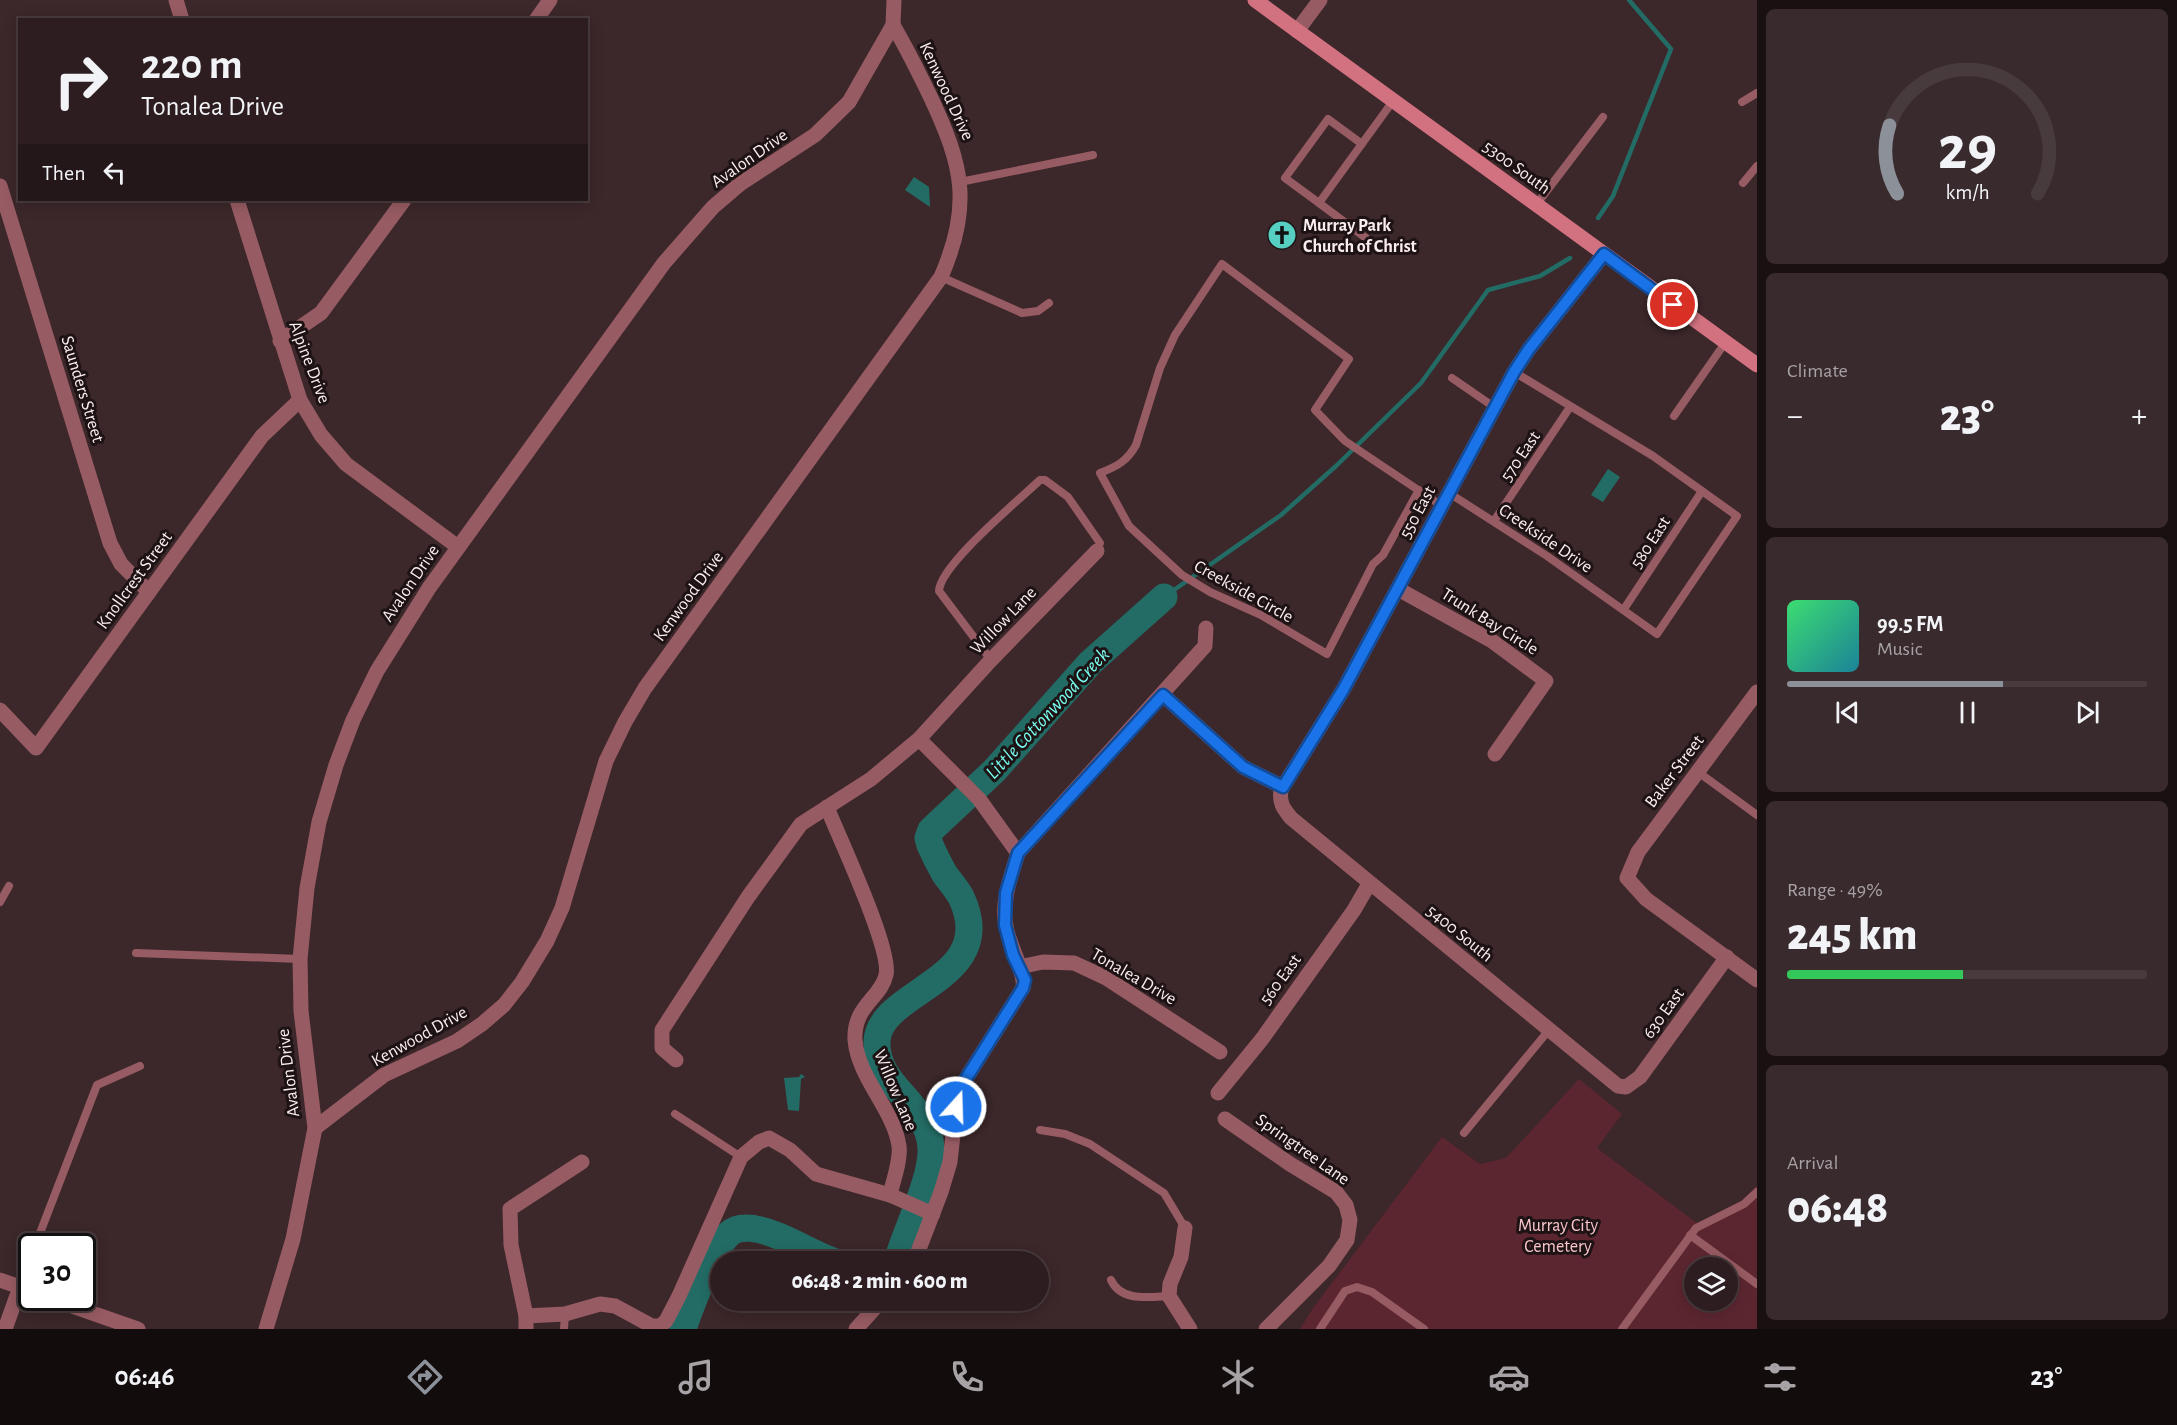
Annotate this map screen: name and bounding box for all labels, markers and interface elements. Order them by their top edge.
street label: Kenwood Drive [916,40,977,143]
icon: right [42,42,120,120]
text: 220 m [141,44,243,86]
text: Tonalea Drive [141,93,284,120]
text: 29 [1937,118,1997,180]
street label: Avalon Drive [708,126,791,192]
street label: 5300 South [1479,138,1553,198]
icon: left [98,156,131,189]
text: Then [42,162,86,184]
text: km/h [1945,182,1989,203]
place label: Murray Park Church of Christ [1303,217,1417,256]
church icon: Murray Park Church of Christ [1266,219,1298,251]
pin [1647,279,1698,330]
icon: arrive [1656,288,1689,321]
street label: Alpine Drive [285,319,333,406]
street label: Saunders Street [57,334,107,445]
text: Climate [1787,361,1848,381]
text: 23° [1940,394,1994,439]
text: − [1787,400,1803,433]
text: + [2131,400,2147,433]
street label: 570 East [1498,428,1544,485]
street label: 550 East [1397,483,1439,542]
street label: Creekside Drive [1495,501,1596,577]
street label: 580 East [1628,513,1674,572]
street label: Knollcrest Street [94,528,176,633]
street label: Avalon Drive [379,542,443,625]
street label: Kenwood Drive [650,548,727,645]
street label: Creekside Circle [1191,557,1296,627]
street label: Willow Lane [967,583,1040,658]
street label: Trunk Bay Circle [1438,585,1541,659]
text: 99.5 FM [1877,613,1943,635]
text: Music [1877,639,1923,659]
water label: Little Cottonwood Creek [982,644,1113,783]
icon: previous [1831,696,1864,729]
icon: pause [1951,696,1984,729]
icon: next [2071,696,2104,729]
street label: Baker Street [1642,732,1708,811]
text: Range · 49% [1787,880,1883,900]
street label: 5400 South [1423,902,1496,966]
text: 245 km [1787,913,1917,958]
street label: Tonalea Drive [1088,945,1179,1009]
street label: 560 East [1257,951,1305,1008]
street label: 630 East [1640,985,1688,1042]
street label: Kenwood Drive [369,1003,470,1070]
street label: Avalon Drive [275,1028,303,1118]
street label: Willow Lane [870,1047,920,1134]
position arrow [924,1075,988,1139]
street label: Springtree Lane [1252,1111,1353,1189]
text: Arrival [1787,1153,1838,1173]
text: 06:48 [1787,1186,1888,1231]
park label: Murray City Cemetery [1518,1217,1598,1256]
speed limit sign: 30 [18,1233,96,1311]
map controls [1684,1257,1738,1311]
button: layers [1684,1257,1738,1311]
text: 06:48 · 2 min · 600 m [791,1270,968,1292]
icon: directions [404,1356,446,1398]
icon: music [675,1356,717,1398]
icon: phone [946,1356,988,1398]
icon: climate [1217,1356,1259,1398]
icon: car [1488,1356,1530,1398]
icon: filters [1759,1356,1801,1398]
text: 06:46 [115,1363,174,1390]
text: 23° [2030,1363,2062,1390]

